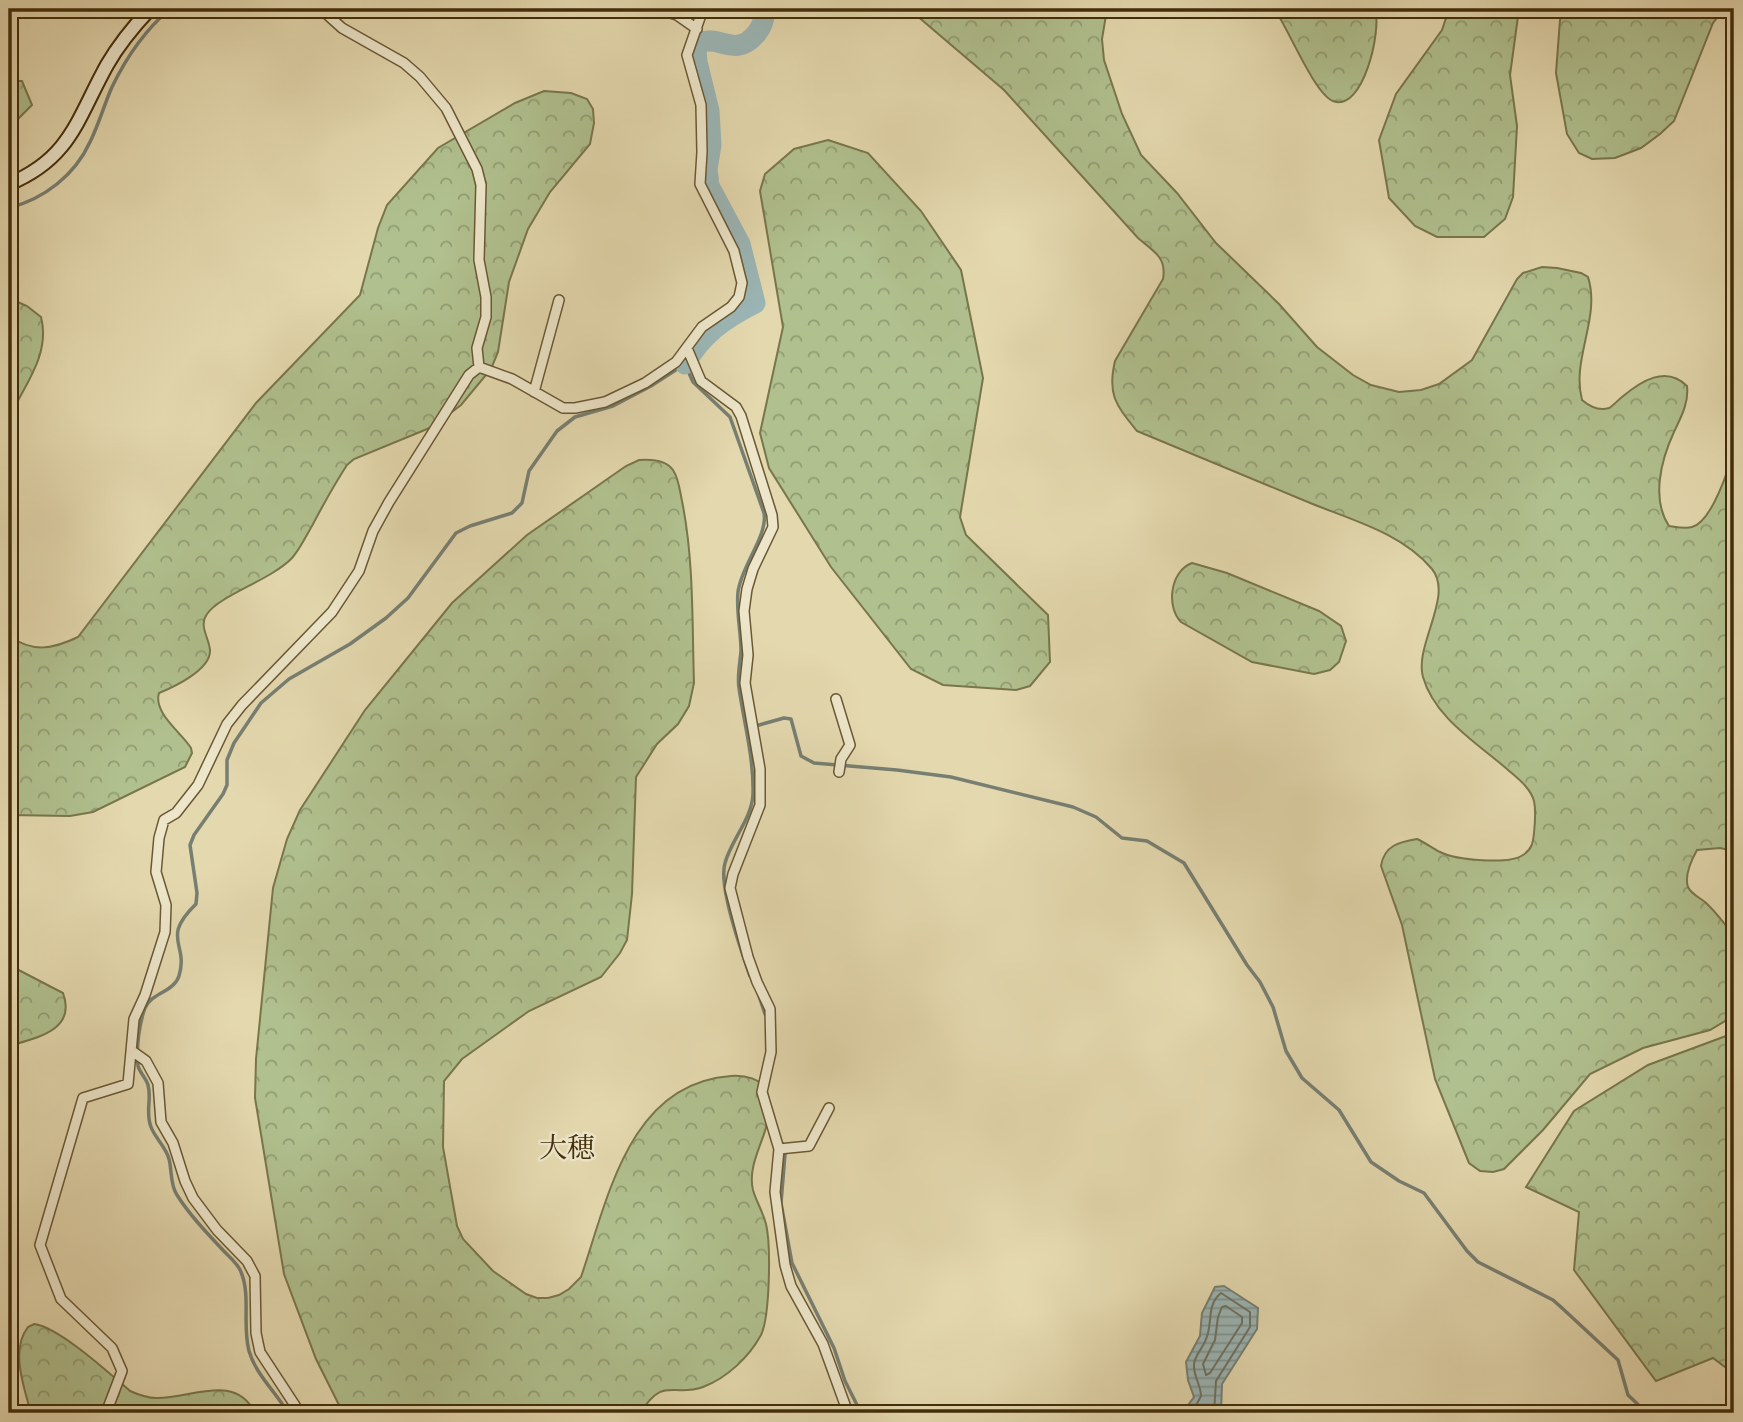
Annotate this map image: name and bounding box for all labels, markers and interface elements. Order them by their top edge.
district label: 大穂 [539,1130,595,1170]

